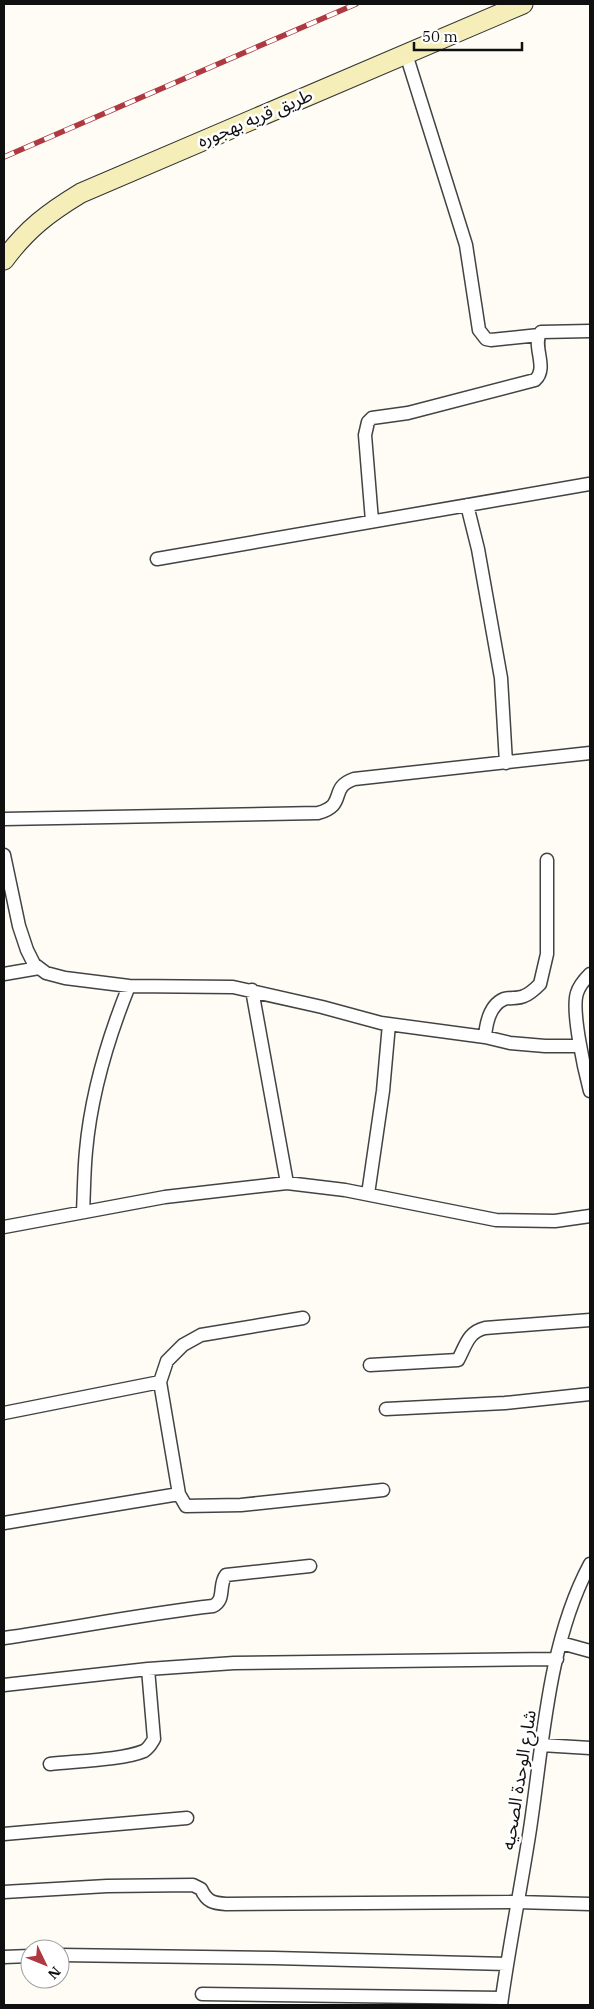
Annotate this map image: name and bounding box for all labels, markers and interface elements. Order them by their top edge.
scale bar [414,20,522,52]
text: 50 m [422,27,458,46]
street label: طريق قريه بهجوره [194,83,316,152]
street label: شارع الوحدة الصحيه [496,1708,544,1852]
north arrow [20,1939,70,1989]
text: N [44,1963,65,1983]

